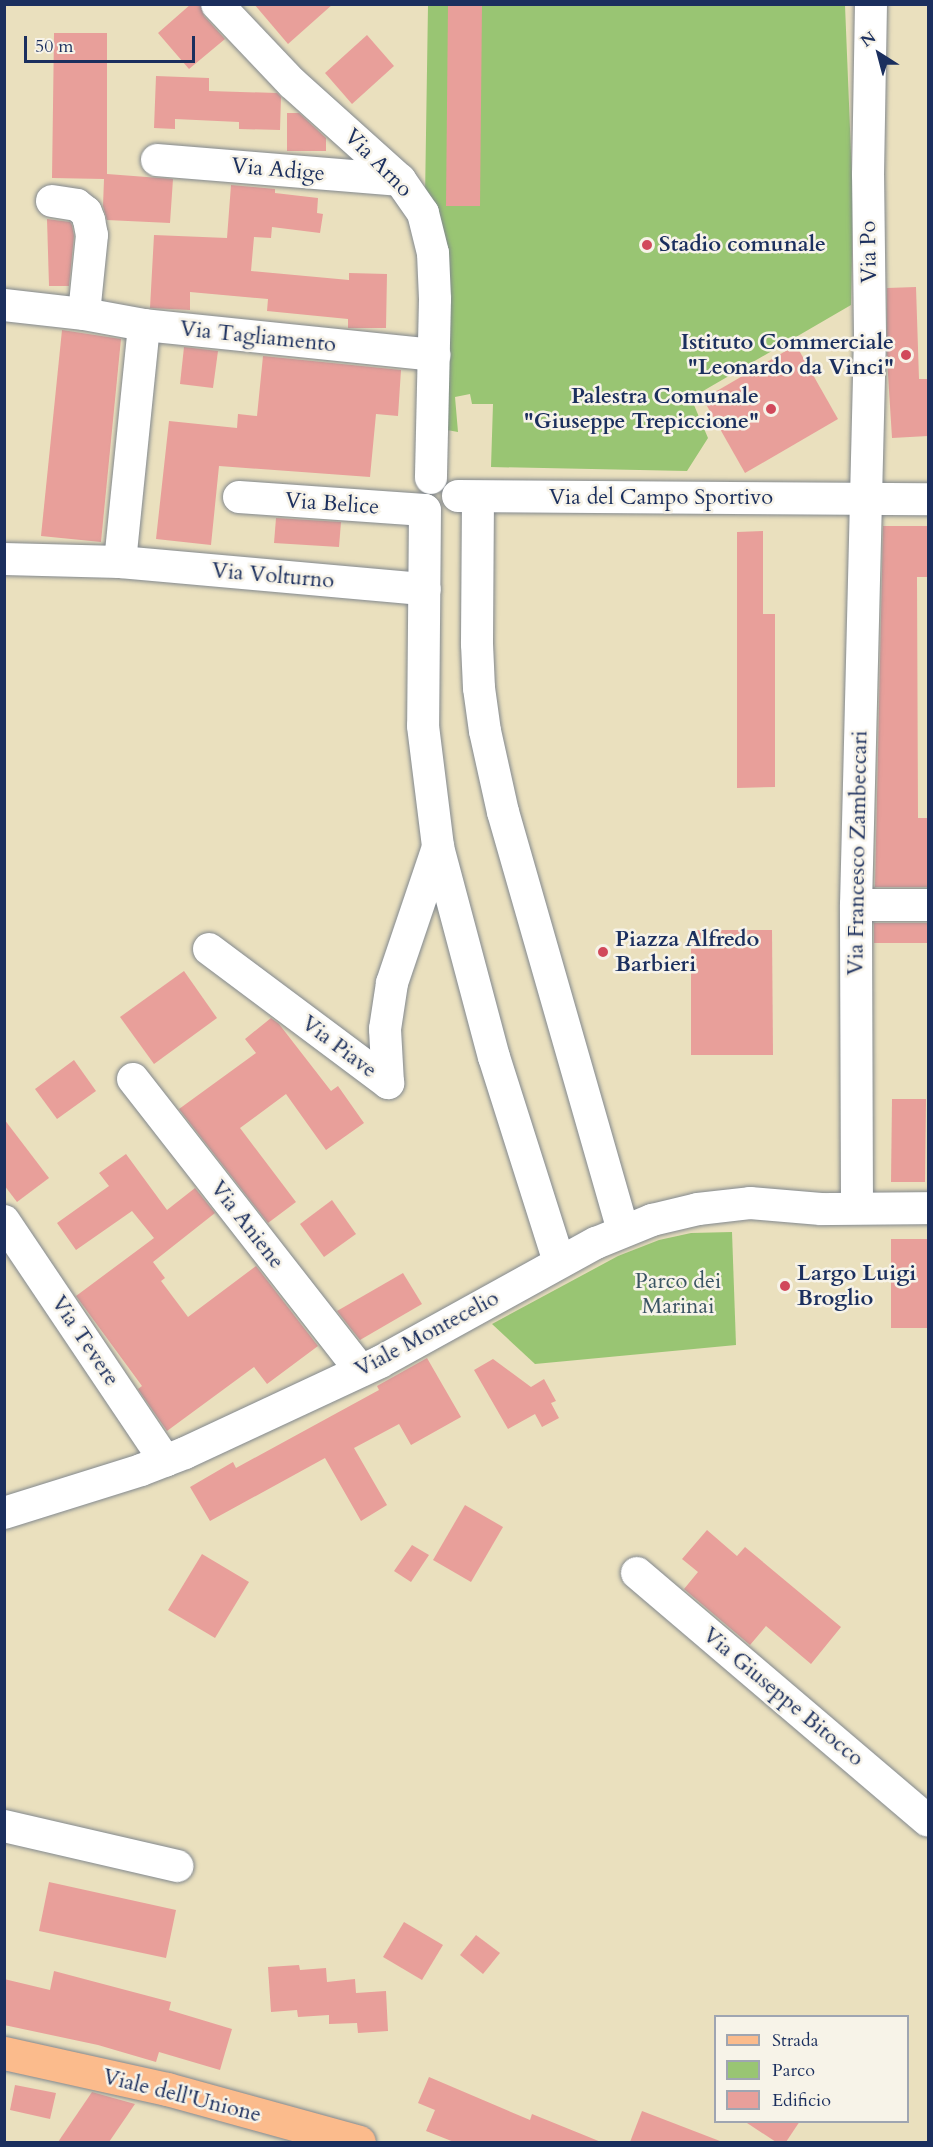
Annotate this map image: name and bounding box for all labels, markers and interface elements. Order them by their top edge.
scale bar [27,24,198,62]
north arrow [849,24,909,84]
text: N [856,26,880,52]
text: 50 m [35,34,74,59]
street label: Via Arno [338,123,418,203]
street label: Via Adige [230,153,326,187]
street label: Via Po [855,220,883,284]
place label: Stadio comunale [659,232,826,258]
marker: Stadio comunale [640,238,654,252]
street label: Via Tagliamento [179,316,337,358]
place label: Istituto Commerciale "Leonardo da Vinci" [681,329,894,380]
marker: Istituto Commerciale "Leonardo da Vinci" [899,348,913,362]
place label: Palestra Comunale "Giuseppe Trepiccione" [524,383,759,434]
marker: Palestra Comunale "Giuseppe Trepiccione" [764,402,778,416]
street label: Via del Campo Sportivo [549,485,773,511]
street label: Via Belice [284,488,380,520]
street label: Via Volturno [211,557,335,595]
street label: Via Francesco Zambeccari [843,730,873,976]
place label: Piazza Alfredo Barbieri [615,926,759,978]
marker: Piazza Alfredo Barbieri [596,945,610,959]
street label: Via Piave [296,1010,382,1084]
street label: Via Aniene [204,1176,290,1274]
place label: Largo Luigi Broglio [797,1260,916,1312]
park label: Parco dei Marinai [635,1268,721,1320]
marker: Largo Luigi Broglio [778,1279,792,1293]
street label: Viale Montecelio [351,1285,503,1383]
street label: Via Tevere [45,1291,125,1391]
street label: Via Giuseppe Bitocco [697,1622,869,1772]
legend [714,2015,909,2123]
text: Strada [772,2028,818,2053]
text: Parco [772,2058,815,2083]
street label: Viale dell'Unione [100,2064,264,2128]
text: Edificio [772,2088,831,2113]

